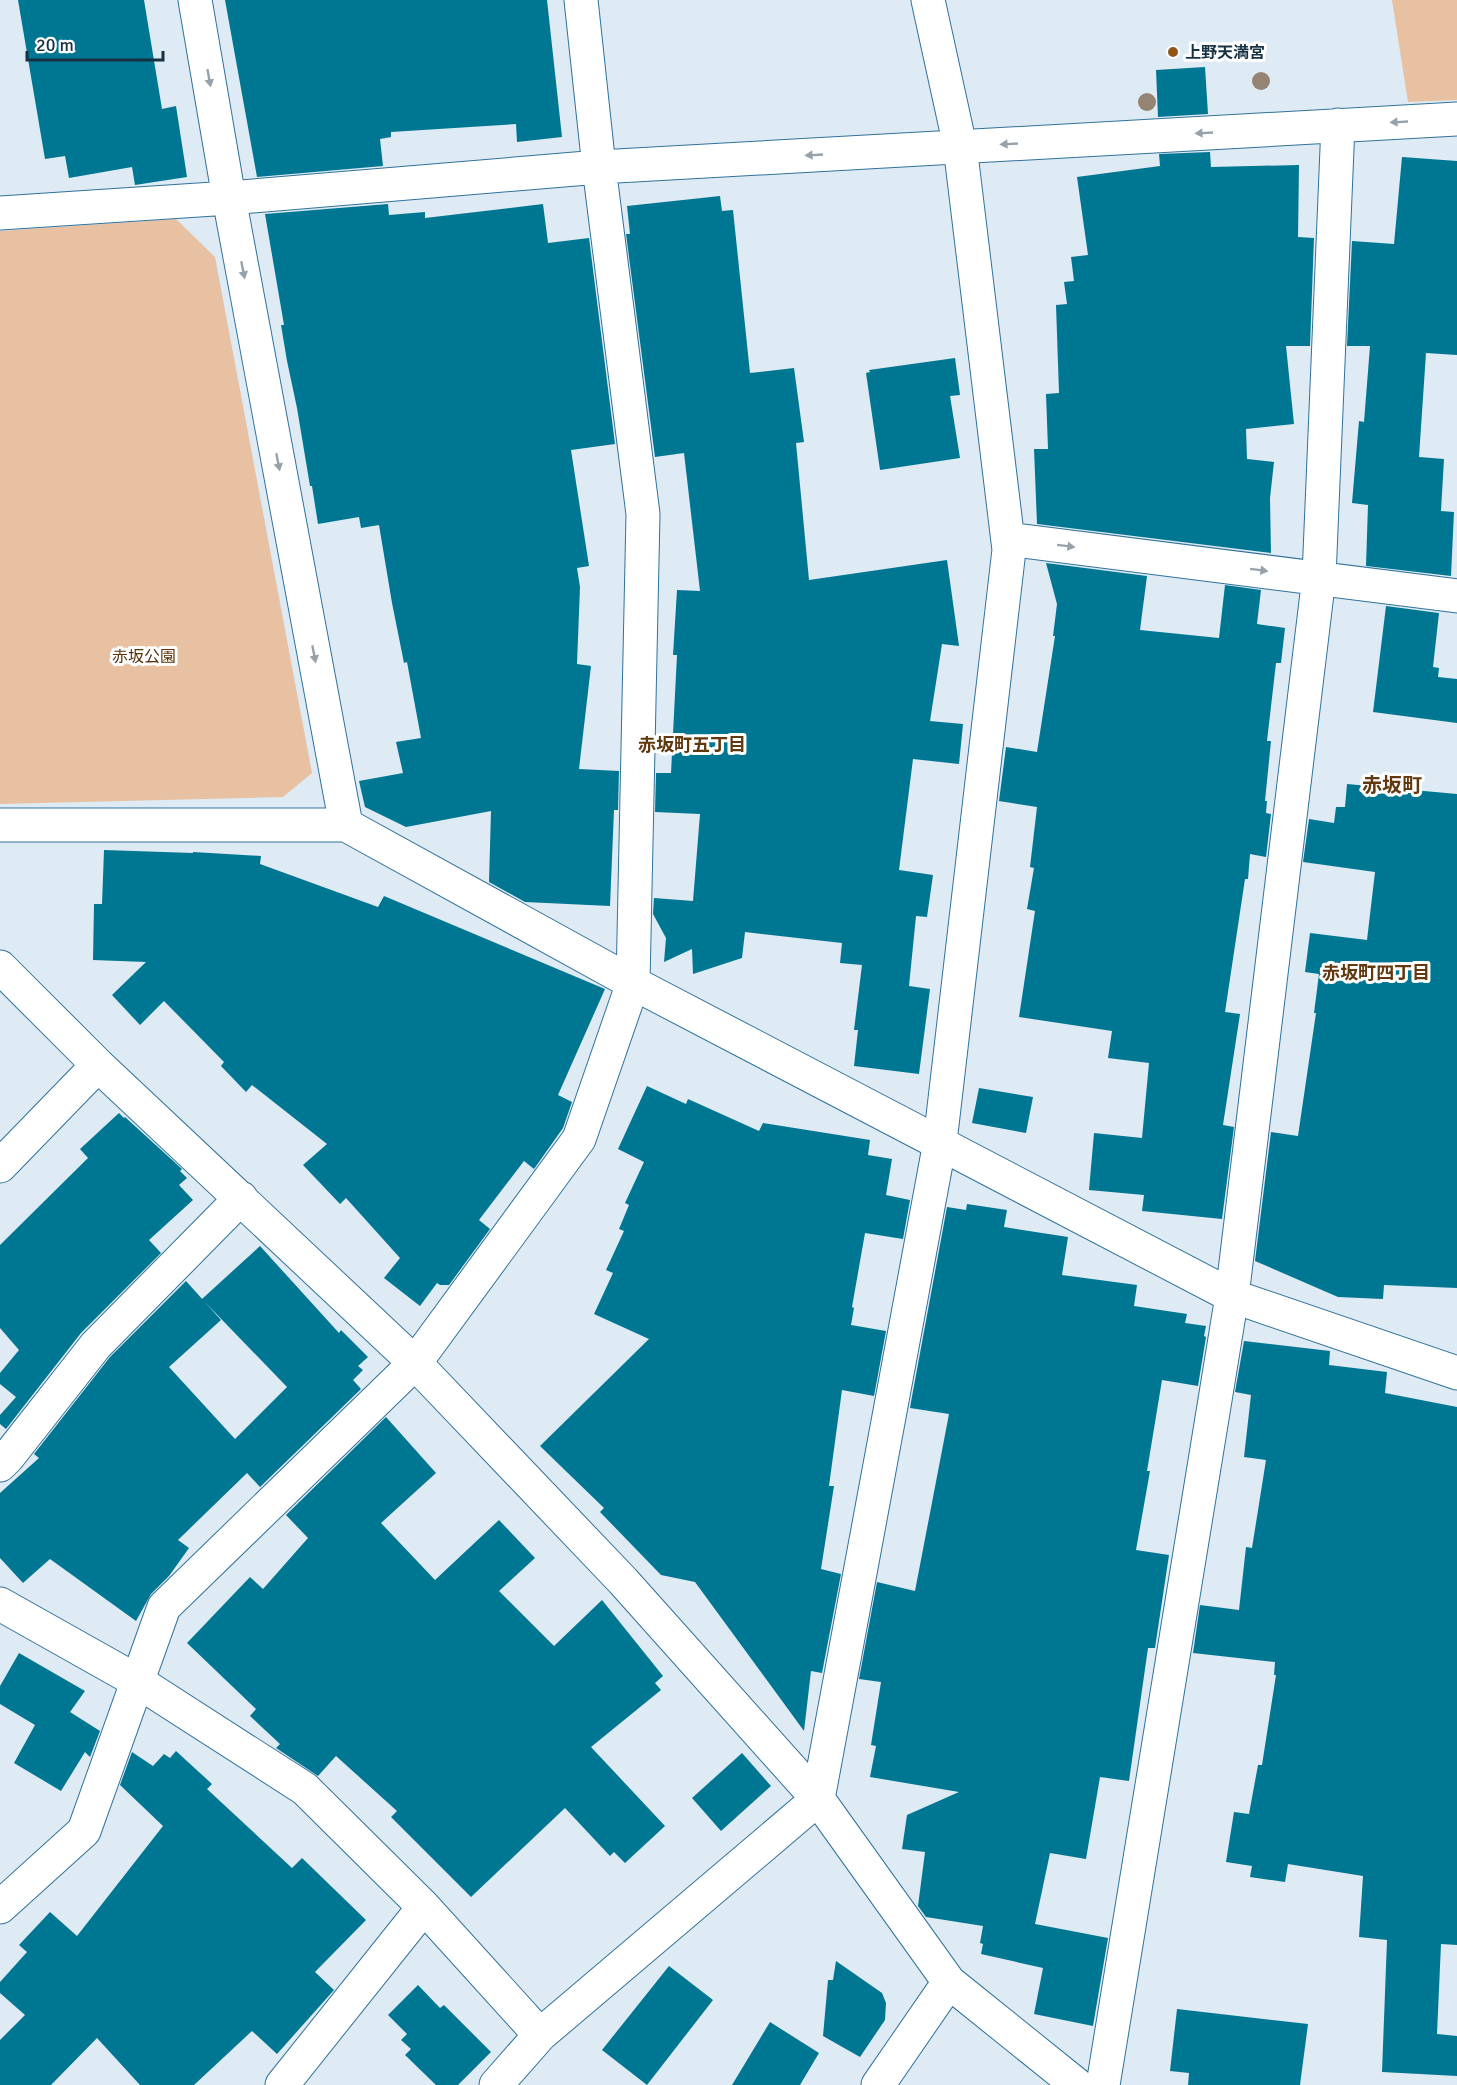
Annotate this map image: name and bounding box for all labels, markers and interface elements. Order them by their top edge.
scale bar [27,24,164,62]
text: 20 m [36,34,74,56]
place label: 上野天満宮 [1185,43,1265,63]
marker: 上野天満宮 [1166,45,1180,59]
one-way arrow [204,69,213,88]
one-way arrow [1389,118,1408,127]
one-way arrow [1194,128,1213,137]
one-way arrow [1000,139,1019,148]
one-way arrow [805,150,824,159]
one-way arrow [239,261,248,280]
one-way arrow [274,453,283,472]
one-way arrow [1057,541,1076,551]
one-way arrow [1250,565,1269,574]
one-way arrow [310,644,319,663]
park label: 赤坂公園 [112,647,176,667]
district label: 赤坂町五丁目 [638,734,746,756]
district label: 赤坂町 [1362,773,1422,798]
district label: 赤坂町四丁目 [1322,962,1430,984]

